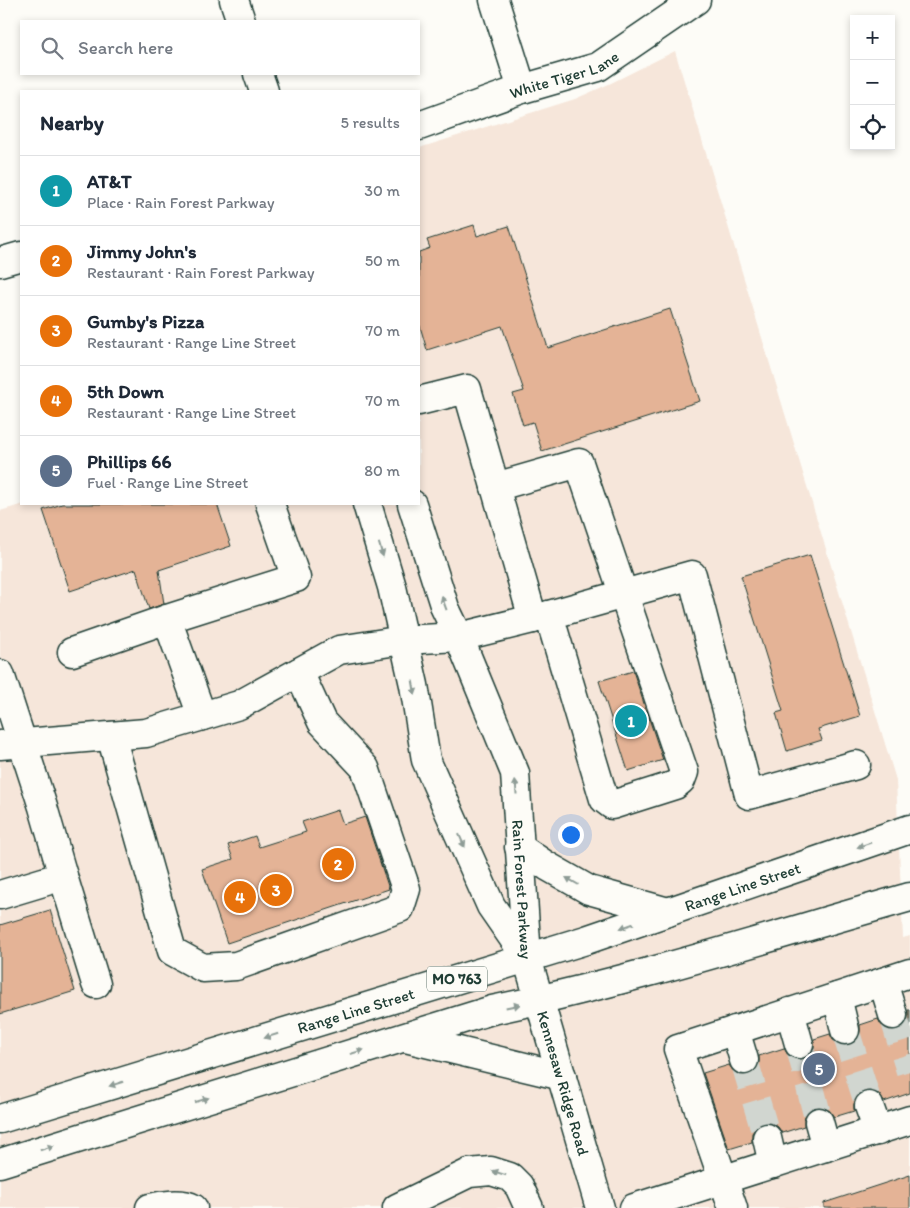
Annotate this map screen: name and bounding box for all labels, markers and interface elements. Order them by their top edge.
map controls [850,15,895,150]
button: + [850,15,895,60]
search box [20,20,420,75]
icon: search [38,34,66,62]
text: Search here [78,36,173,59]
street label: White Tiger Lane [507,47,623,103]
button: − [850,60,895,105]
button: locate [850,105,895,150]
text: Nearby [40,110,104,135]
text: 5 results [340,113,400,132]
text: AT&T [87,170,132,193]
text: 1 [52,181,60,200]
text: 30 m [364,181,400,200]
text: Place · Rain Forest Parkway [87,193,275,212]
text: Jimmy John's [87,240,197,263]
text: 2 [52,251,60,270]
text: 50 m [365,251,400,270]
text: Restaurant · Rain Forest Parkway [87,263,314,282]
text: Gumby's Pizza [87,310,204,333]
text: 3 [52,321,60,340]
text: 70 m [365,321,400,340]
text: Restaurant · Range Line Street [87,333,296,352]
text: 5th Down [87,380,164,403]
text: 4 [51,391,61,410]
text: 70 m [365,391,400,410]
text: Restaurant · Range Line Street [87,403,296,422]
text: Phillips 66 [87,450,171,473]
text: 5 [52,461,60,480]
text: 80 m [364,461,400,480]
text: Fuel · Range Line Street [87,473,248,492]
one-way arrow [378,543,386,558]
one-way arrow [440,596,447,611]
one-way arrow [410,680,418,695]
pin: 1 [615,702,647,740]
one-way arrow [511,778,519,794]
street label: Rain Forest Parkway [508,819,536,960]
your location [558,822,584,848]
one-way arrow [459,834,467,848]
one-way arrow [856,841,871,849]
pin: 2 [322,845,354,883]
street label: Range Line Street [682,858,803,916]
pin: 3 [260,871,292,909]
one-way arrow [565,877,580,885]
pin: 4 [224,878,256,916]
one-way arrow [620,923,635,930]
road number: MO 763 [427,966,487,992]
street label: Range Line Street [295,984,417,1038]
one-way arrow [505,1002,520,1010]
street label: Kennesaw Ridge Road [533,1008,593,1158]
one-way arrow [264,1032,279,1040]
one-way arrow [350,1048,365,1056]
pin: 5 [803,1050,835,1088]
one-way arrow [109,1080,124,1088]
one-way arrow [194,1096,209,1104]
one-way arrow [39,1144,54,1152]
one-way arrow [491,1169,506,1177]

